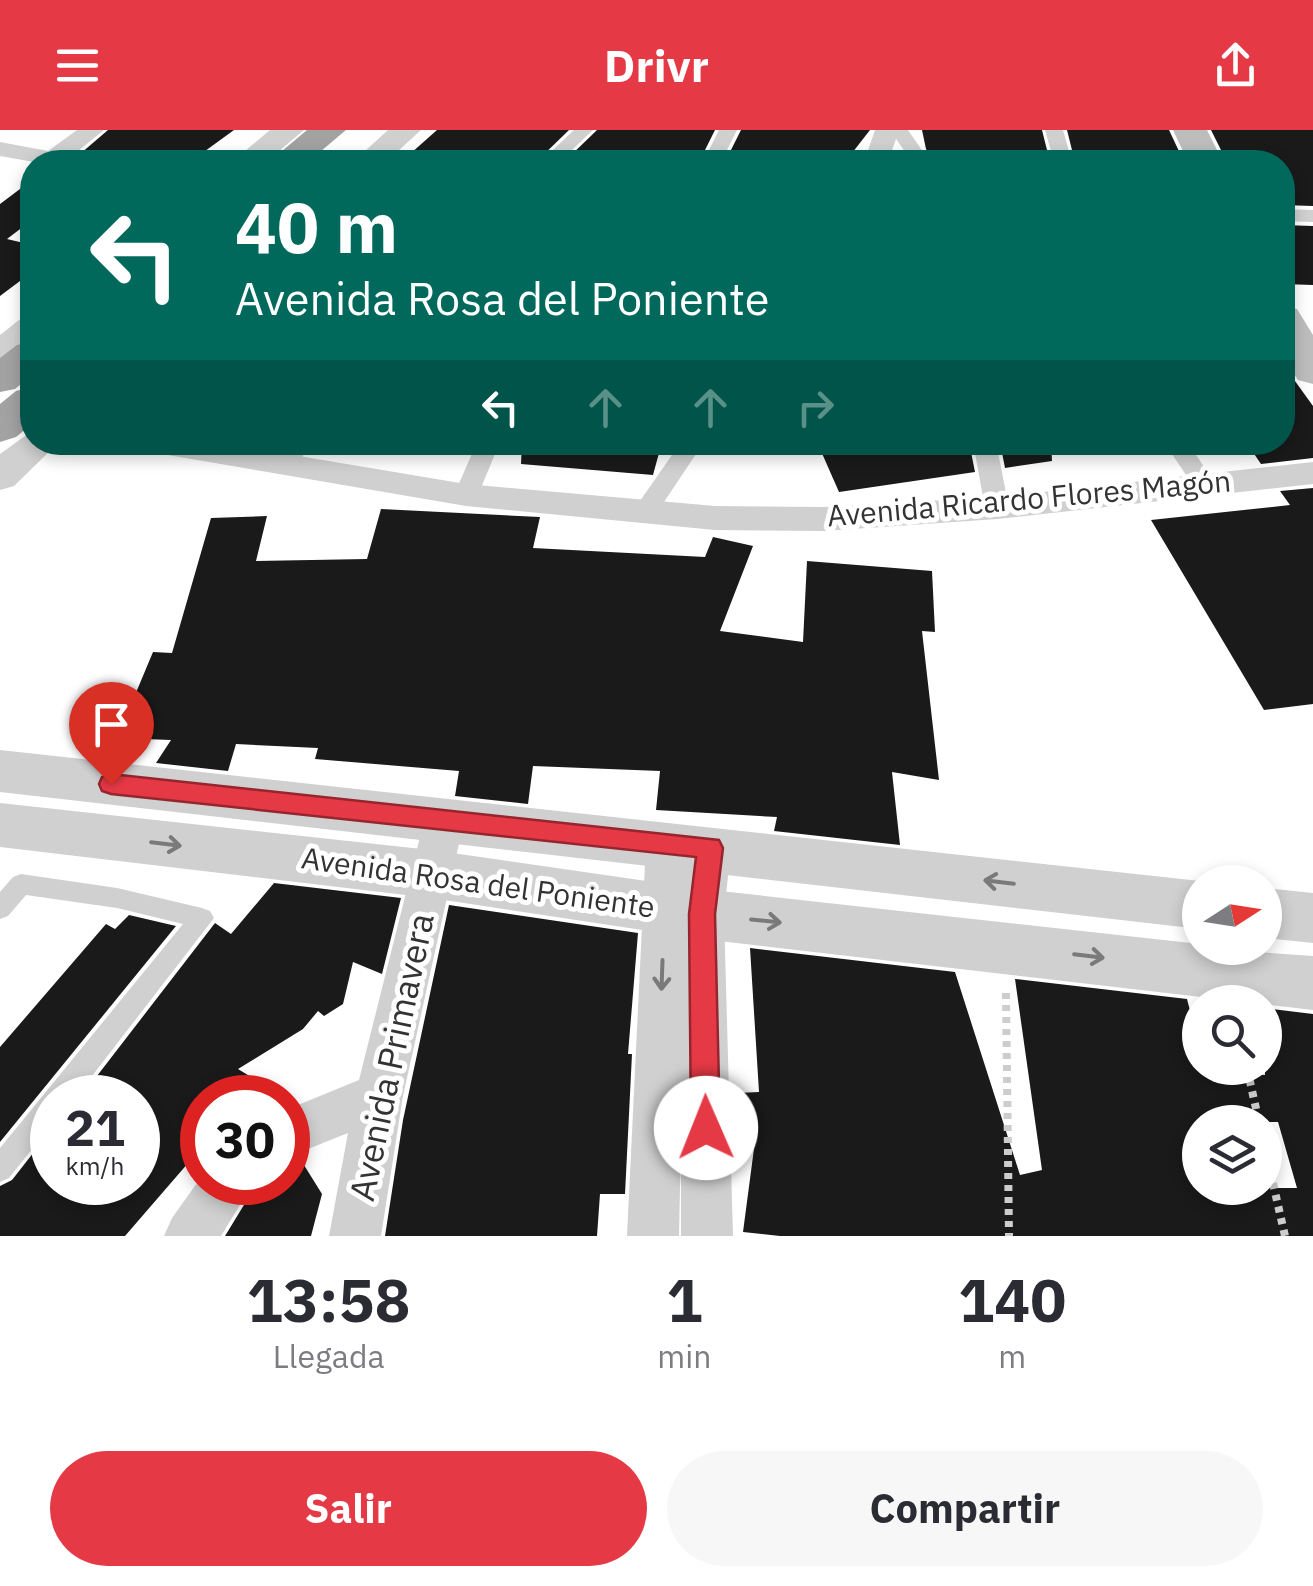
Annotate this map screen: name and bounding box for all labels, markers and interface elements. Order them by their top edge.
text: Drivr [604,36,709,94]
icon: menu [50,38,105,93]
icon: share [1208,38,1263,93]
text: 40 m [235,181,398,272]
icon: left [70,190,200,320]
text: Avenida Rosa del Poniente [235,269,770,327]
icon: left [473,380,528,435]
icon: ahead [578,380,633,435]
icon: ahead [683,380,738,435]
icon: right [788,380,843,435]
street label: Avenida Ricardo Flores Magón [825,460,1232,535]
pin [69,682,154,785]
icon: arrive [84,697,139,752]
one-way arrow [150,835,182,854]
street label: Avenida Rosa del Poniente [299,837,657,926]
north arrow [1182,865,1282,965]
map controls [1182,865,1282,1205]
one-way arrow [983,872,1015,891]
street label: Avenida Primavera [338,909,444,1205]
one-way arrow [750,912,782,931]
one-way arrow [1073,947,1105,966]
one-way arrow [652,959,671,991]
button: search [1182,985,1282,1085]
speed limit sign: 30 [180,1075,310,1205]
position arrow [654,1076,758,1180]
text: 21 [65,1095,125,1160]
button: layers [1182,1105,1282,1205]
text: km/h [66,1149,124,1182]
text: 13:58 [247,1260,411,1339]
text: 1 [666,1260,702,1339]
text: 140 [958,1260,1066,1339]
text: Llegada [273,1335,385,1377]
text: min [657,1335,711,1377]
text: m [998,1335,1026,1377]
button: Salir [50,1451,647,1566]
button: Compartir [667,1451,1263,1566]

